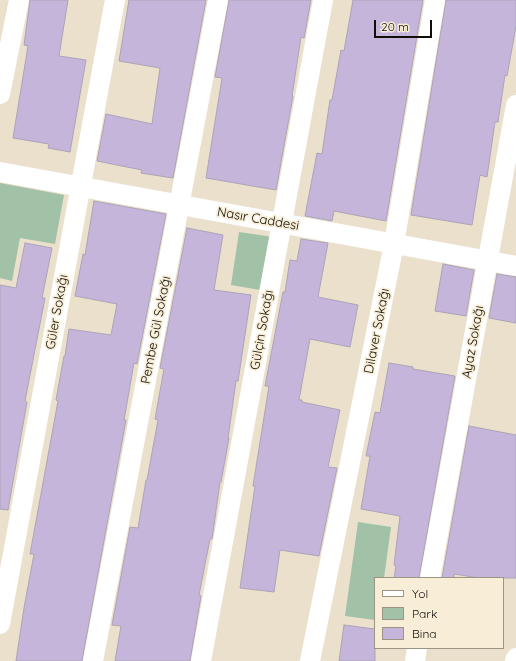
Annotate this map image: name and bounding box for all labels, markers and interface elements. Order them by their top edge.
scale bar [376,12,434,38]
text: 20 m [381,19,409,34]
street label: Nasır Caddesi [216,204,300,234]
street label: Güler Sokağı [43,273,71,351]
street label: Pembe Gül Sokağı [138,275,174,385]
street label: Dilaver Sokağı [361,287,393,375]
street label: Gülçin Sokağı [247,289,277,371]
street label: Ayaz Sokağı [459,304,487,380]
legend [374,577,504,649]
text: Yol [412,586,428,601]
text: Park [412,606,437,621]
text: Bina [412,626,437,641]

